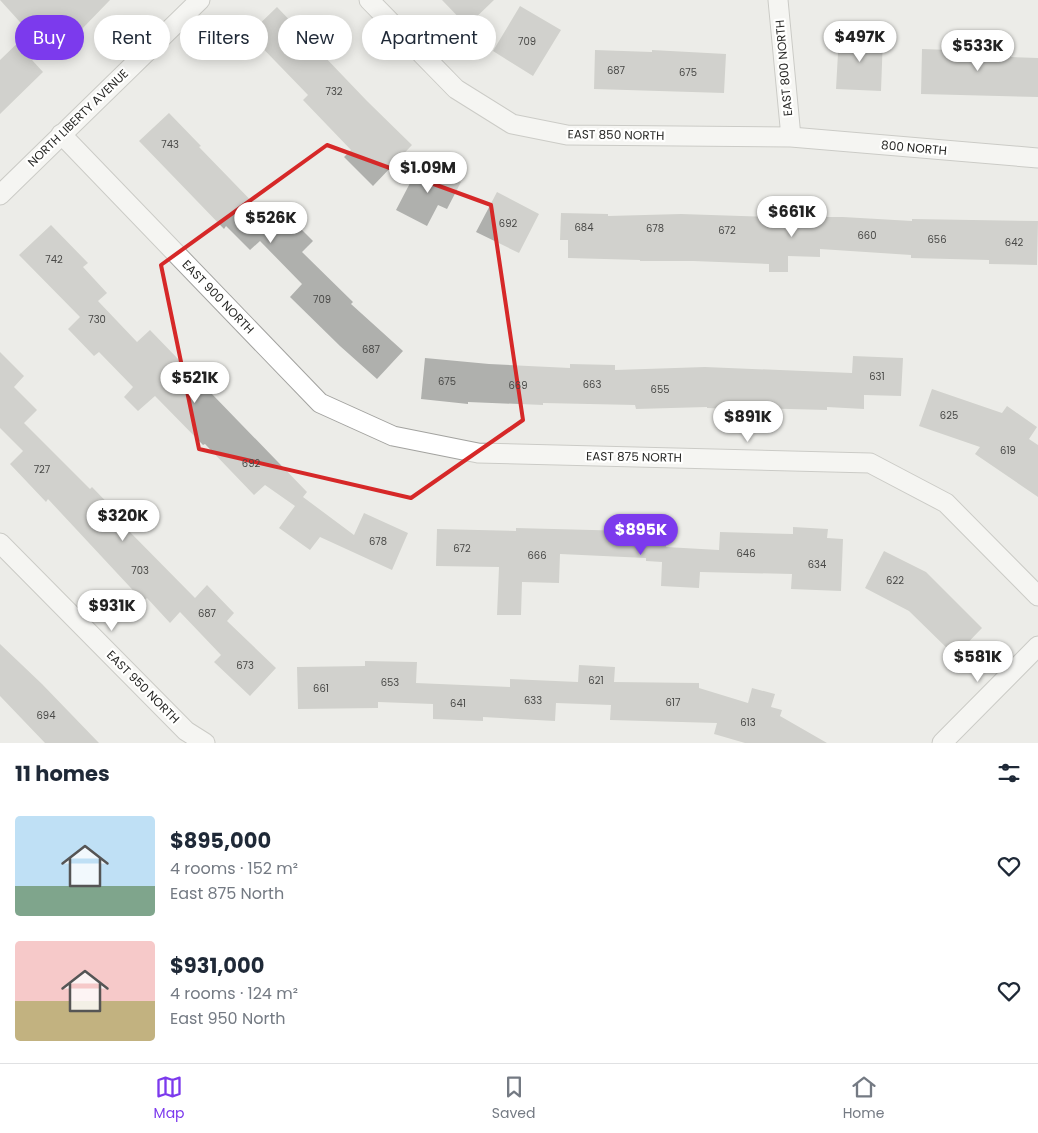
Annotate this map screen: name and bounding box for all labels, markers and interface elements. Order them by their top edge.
chip: Buy [15,15,84,60]
chip: Rent [94,15,170,60]
chip: Filters [180,15,268,60]
chip: New [278,15,352,60]
chip: Apartment [362,15,496,60]
street label: EAST 800 NORTH [771,19,796,117]
pin: $497K [825,20,895,63]
text: $497K [835,25,885,48]
pin: $533K [943,30,1013,72]
house number: 709 [518,34,536,49]
text: $533K [952,34,1004,57]
house number: 687 [607,63,626,78]
street label: NORTH LIBERTY AVENUE [24,65,132,170]
house number: 675 [679,65,697,80]
house number: 732 [325,84,343,99]
street label: EAST 850 NORTH [567,125,665,144]
street label: 800 NORTH [881,136,948,159]
house number: 743 [161,137,179,152]
pin: $1.09M [387,152,469,194]
text: $1.09M [400,156,456,179]
pin: $661K [757,196,827,238]
text: $661K [768,200,816,223]
pin: $526K [236,202,306,244]
text: $526K [245,206,297,229]
house number: 692 [499,216,517,231]
house number: 684 [575,220,593,235]
house number: 678 [646,221,664,236]
house number: 672 [718,223,736,238]
house number: 660 [858,228,876,243]
house number: 656 [928,232,946,247]
house number: 642 [1005,235,1023,250]
house number: 742 [45,252,63,267]
street label: EAST 900 NORTH [179,256,258,337]
house number: 709 [313,292,331,307]
house number: 730 [88,312,106,327]
house number: 687 [362,342,381,357]
pin: $521K [160,362,230,404]
text: $521K [171,366,219,389]
house number: 631 [869,369,885,384]
house number: 675 [438,374,456,389]
house number: 663 [583,377,601,392]
house number: 669 [509,378,528,393]
house number: 655 [651,382,669,397]
pin: $891K [713,400,783,443]
text: $891K [724,405,772,428]
house number: 625 [940,408,958,423]
house number: 619 [1000,443,1016,458]
street label: EAST 875 NORTH [586,447,682,466]
house number: 692 [242,456,260,471]
house number: 727 [34,462,51,477]
pin: $320K [88,500,158,542]
text: $320K [98,504,148,527]
pin: $895K [606,514,676,556]
text: $895K [615,518,667,541]
house number: 678 [369,534,387,549]
house number: 672 [453,541,471,556]
house number: 646 [737,546,756,561]
house number: 666 [527,548,547,563]
house number: 634 [808,557,826,572]
house number: 703 [131,563,149,578]
house number: 622 [886,573,904,588]
pin: $931K [77,590,147,632]
text: $931K [88,594,136,617]
house number: 687 [198,606,217,621]
pin: $581K [943,640,1013,683]
text: $581K [954,645,1002,668]
street label: EAST 950 NORTH [103,646,184,727]
house number: 673 [236,658,254,673]
house number: 621 [588,673,604,688]
house number: 653 [381,675,399,690]
house number: 661 [313,681,329,696]
house number: 633 [524,693,542,708]
house number: 617 [665,695,681,710]
house number: 641 [450,696,466,711]
house number: 694 [37,708,55,723]
house number: 613 [740,715,756,730]
text: 11 homes [15,759,110,788]
icon: filters [995,759,1023,787]
text: $895,000 [170,826,271,855]
icon: home [55,836,115,896]
icon: heart [995,852,1023,880]
text: 4 rooms · 152 m² [170,857,298,880]
text: East 875 North [170,882,284,905]
text: $931,000 [170,951,264,980]
icon: home [55,961,115,1021]
icon: heart [995,977,1023,1005]
text: 4 rooms · 124 m² [170,982,298,1005]
text: East 950 North [170,1007,285,1030]
tab: Map [154,1073,185,1124]
tab: Saved [492,1073,535,1124]
tab: Home [843,1073,884,1124]

